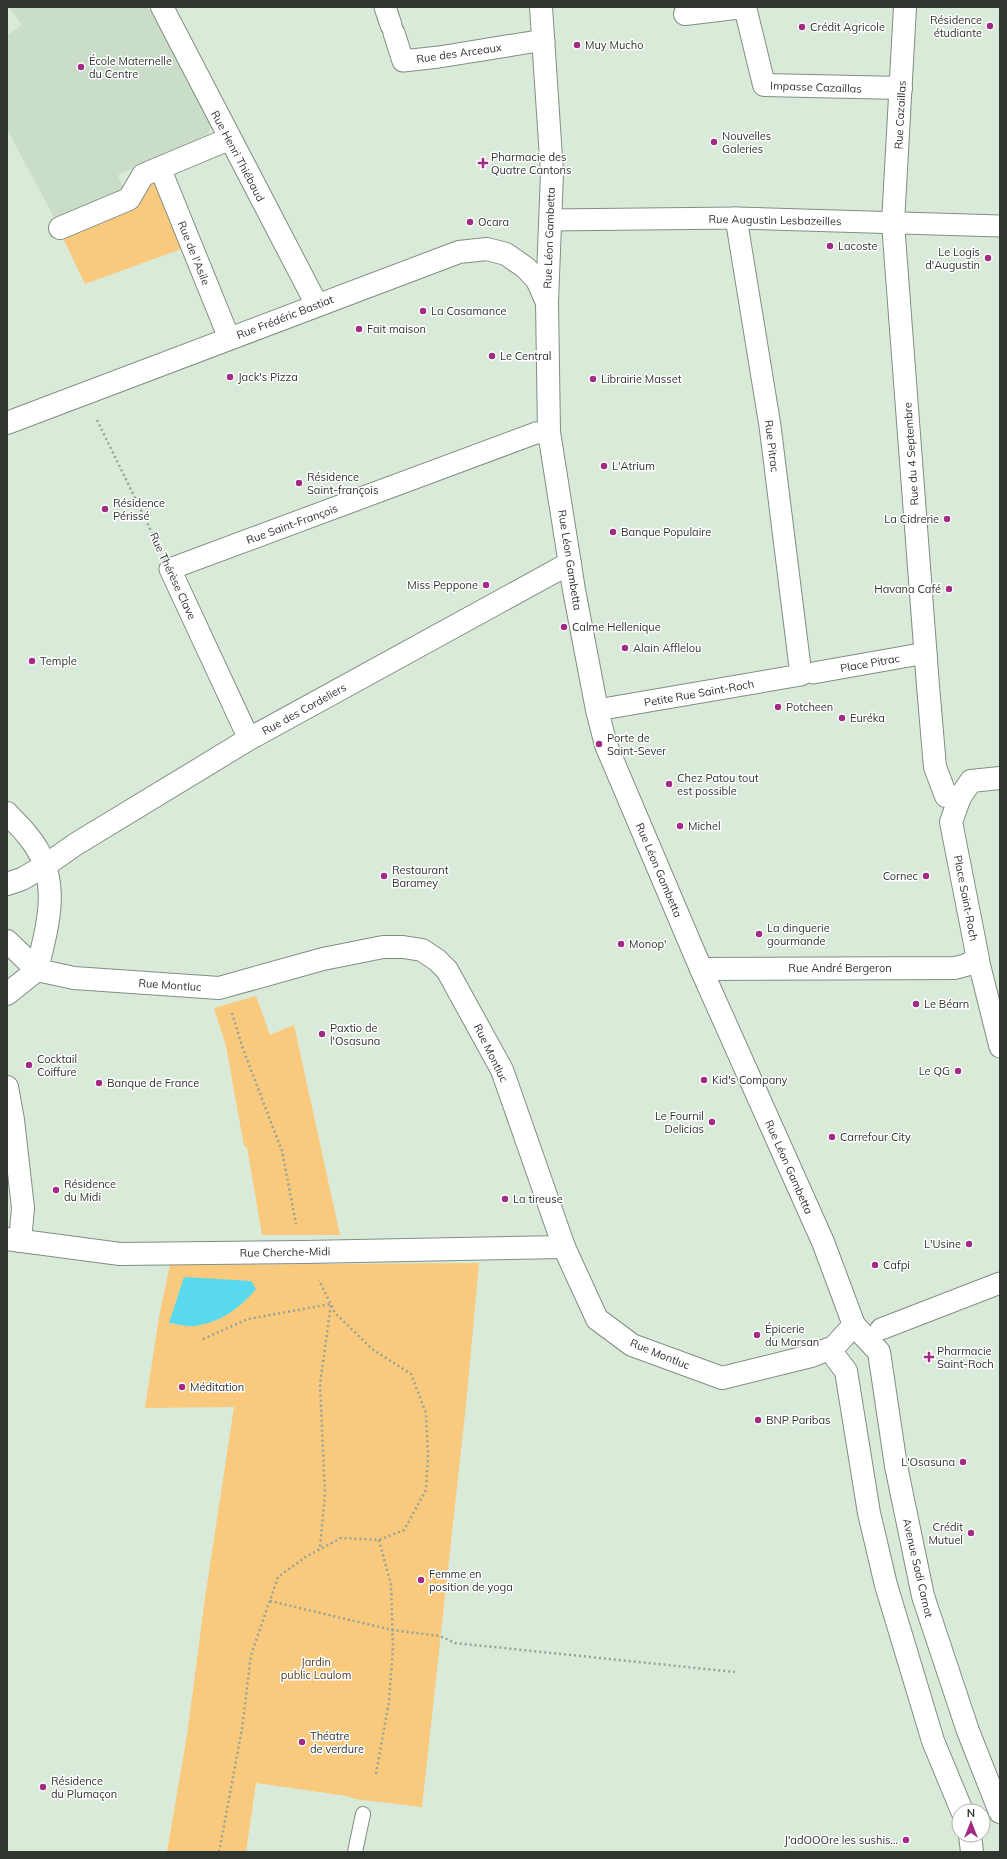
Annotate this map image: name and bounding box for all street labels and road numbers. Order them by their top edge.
street label: Rue des Arceaux [415,40,503,66]
street label: Impasse Cazaillas [770,78,862,96]
street label: Rue Cazaillas [891,80,909,150]
street label: Rue Henri Thiébaud [208,108,268,204]
street label: Rue Léon Gambetta [540,187,558,289]
street label: Rue Augustin Lesbazeilles [708,212,842,228]
street label: Rue de l'Asile [175,219,213,287]
street label: Rue Frédéric Bastiat [235,292,336,342]
street label: Rue du 4 Septembre [900,402,922,506]
street label: Rue Pitrac [762,419,782,473]
street label: Rue Saint-François [244,501,340,547]
street label: Rue Léon Gambetta [555,509,585,611]
street label: Rue Thérèse Clave [147,530,199,622]
street label: Place Pitrac [839,651,901,675]
street label: Petite Rue Saint-Roch [643,676,755,710]
street label: Rue des Cordeliers [259,680,349,738]
street label: Rue Léon Gambetta [633,821,685,919]
street label: Place Saint-Roch [951,854,981,942]
street label: Rue André Bergeron [788,961,892,975]
street label: Rue Montluc [138,976,203,994]
street label: Rue Montluc [471,1022,511,1085]
street label: Rue Léon Gambetta [762,1118,816,1216]
street label: Rue Cherche-Midi [240,1244,330,1260]
street label: Rue Montluc [628,1336,692,1373]
street label: Avenue Sadi Carnot [900,1517,936,1619]

